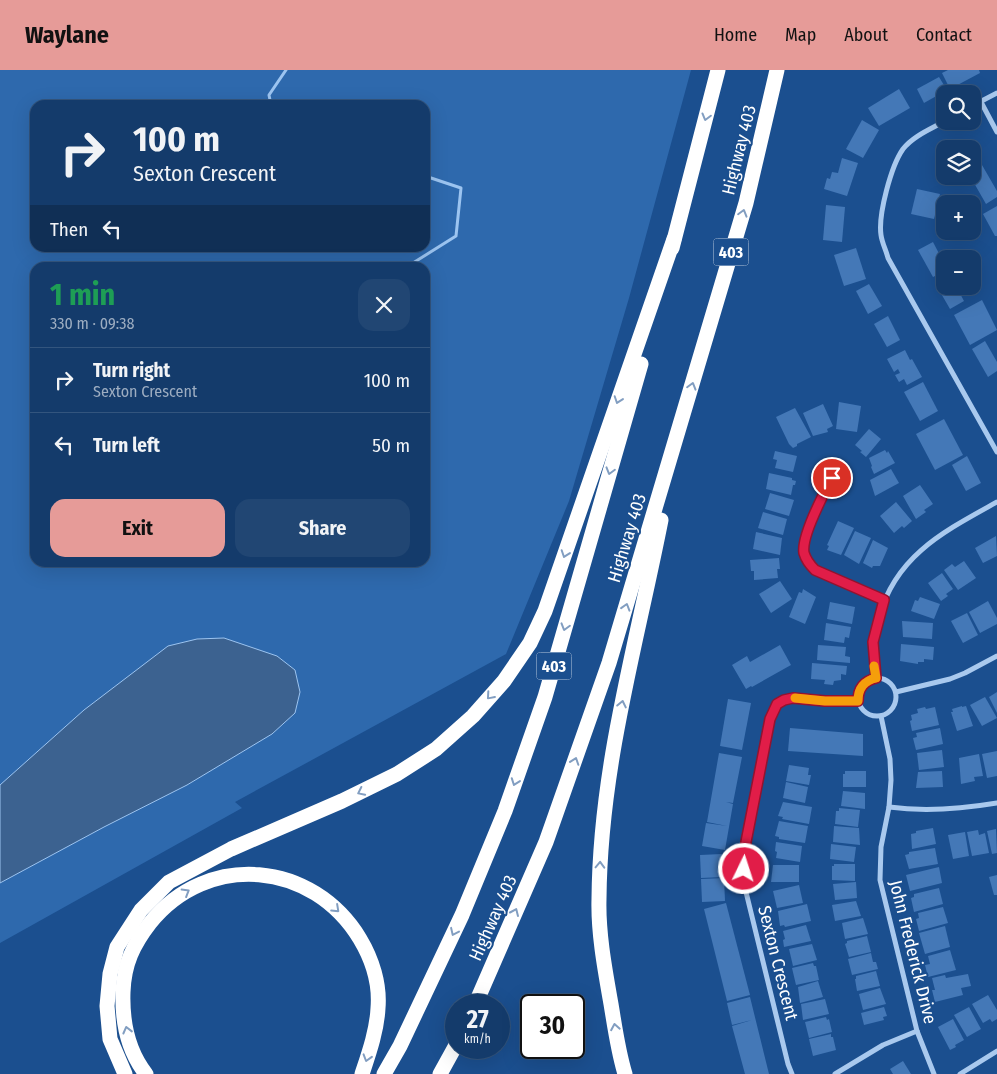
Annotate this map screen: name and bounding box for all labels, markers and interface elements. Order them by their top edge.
text: Waylane [25,21,109,49]
text: Home [714,24,757,46]
text: Map [785,24,816,46]
text: About [844,24,888,46]
text: Contact [916,24,972,46]
map controls [936,85,981,295]
button: search [936,85,981,130]
street label: Highway 403 [717,103,761,197]
one-way arrow [701,113,711,121]
text: 100 m [133,118,220,160]
icon: right [50,120,115,185]
button: layers [936,140,981,185]
text: Sexton Crescent [133,160,276,187]
button: + [936,195,981,240]
one-way arrow [737,209,747,217]
icon: left [98,215,126,243]
text: Then [50,218,88,241]
road number: 403 [714,238,748,266]
button: − [936,250,981,295]
text: 1 min [50,277,115,313]
button: close [358,279,410,331]
text: 330 m · 09:38 [50,314,134,333]
text: Turn right [93,359,170,382]
icon: right [50,366,78,394]
text: 100 m [364,369,410,392]
text: Sexton Crescent [93,382,197,401]
one-way arrow [687,382,697,390]
one-way arrow [614,396,624,404]
icon: left [50,431,78,459]
text: Turn left [93,434,160,457]
text: 50 m [372,434,410,457]
pin [811,457,853,499]
icon: arrive [818,464,846,492]
one-way arrow [605,467,616,475]
street label: Highway 403 [603,491,651,585]
button: Exit [50,499,225,557]
button: Share [235,499,410,557]
one-way arrow [561,549,571,558]
one-way arrow [621,603,631,611]
one-way arrow [561,623,571,631]
road number: 403 [536,652,572,680]
one-way arrow [487,691,496,700]
one-way arrow [616,700,626,709]
one-way arrow [569,757,579,766]
one-way arrow [511,777,521,786]
one-way arrow [357,786,366,796]
position arrow [717,842,769,894]
one-way arrow [595,861,606,869]
street label: Highway 403 [464,872,522,964]
street label: John Frederick Drive [885,878,942,1026]
one-way arrow [181,889,190,899]
one-way arrow [331,903,340,912]
street label: Sexton Crescent [753,903,803,1023]
one-way arrow [509,908,520,917]
one-way arrow [449,927,460,936]
speed limit sign: 30 [520,994,585,1059]
text: 27 [466,1005,489,1035]
one-way arrow [610,1022,620,1031]
one-way arrow [122,1026,133,1034]
text: km/h [464,1032,491,1046]
one-way arrow [363,1053,373,1061]

